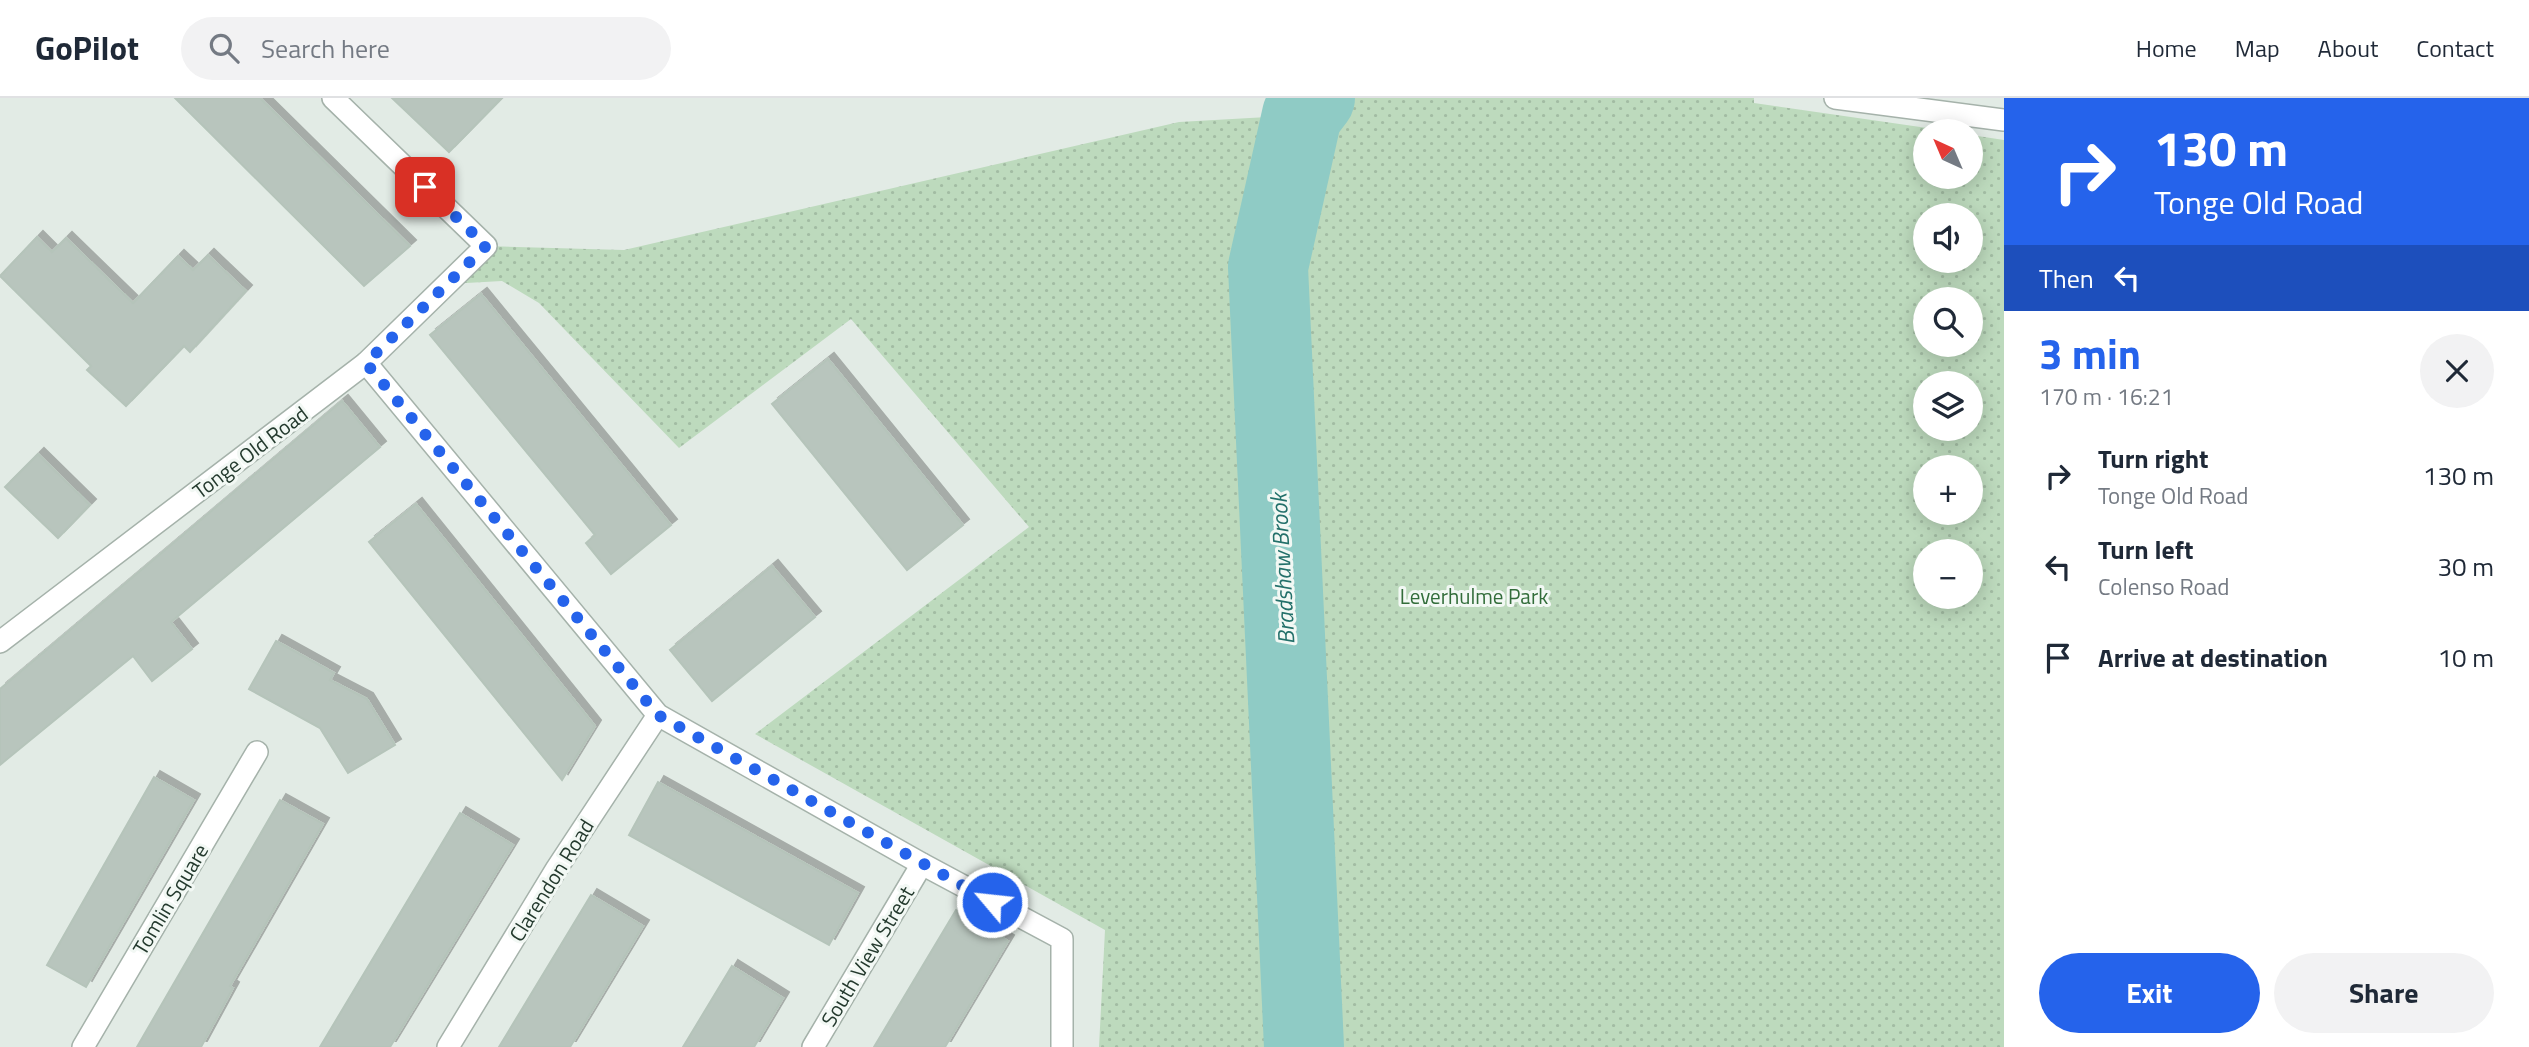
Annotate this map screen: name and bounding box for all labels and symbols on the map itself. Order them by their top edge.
north arrow [1913,119,1983,189]
pin [395,157,455,217]
street label: Tonge Old Road [185,398,315,506]
water label: Bradshaw Brook [1260,490,1303,645]
park label: Leverhulme Park [1400,580,1548,612]
street label: Clarendon Road [501,812,601,948]
street label: Tomlin Square [124,837,216,961]
position arrow [955,865,1029,939]
street label: South View Street [812,879,922,1032]

